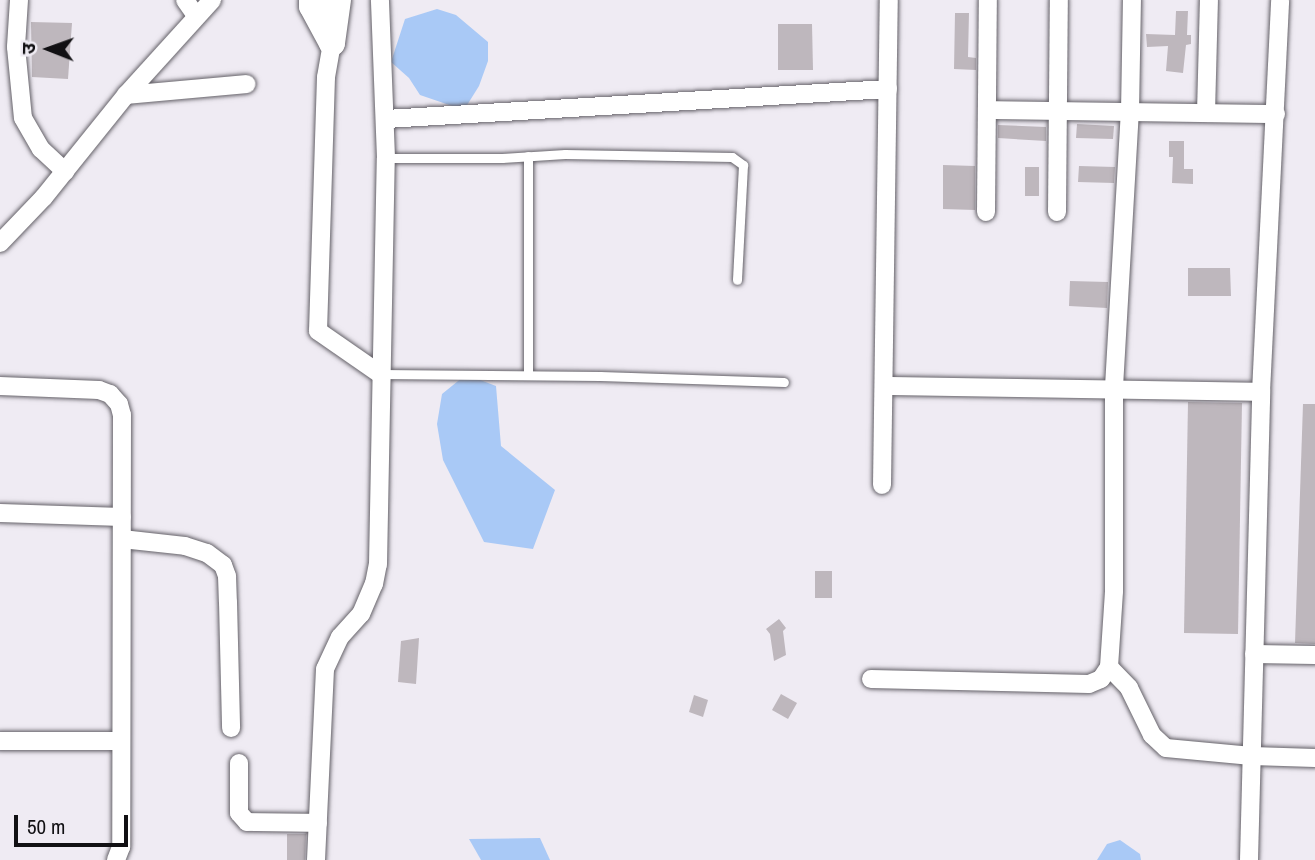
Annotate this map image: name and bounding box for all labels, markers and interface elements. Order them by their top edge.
north arrow [14,14,84,84]
text: उ [15,43,41,54]
scale bar [18,800,131,844]
text: 50 m [27,812,65,841]

